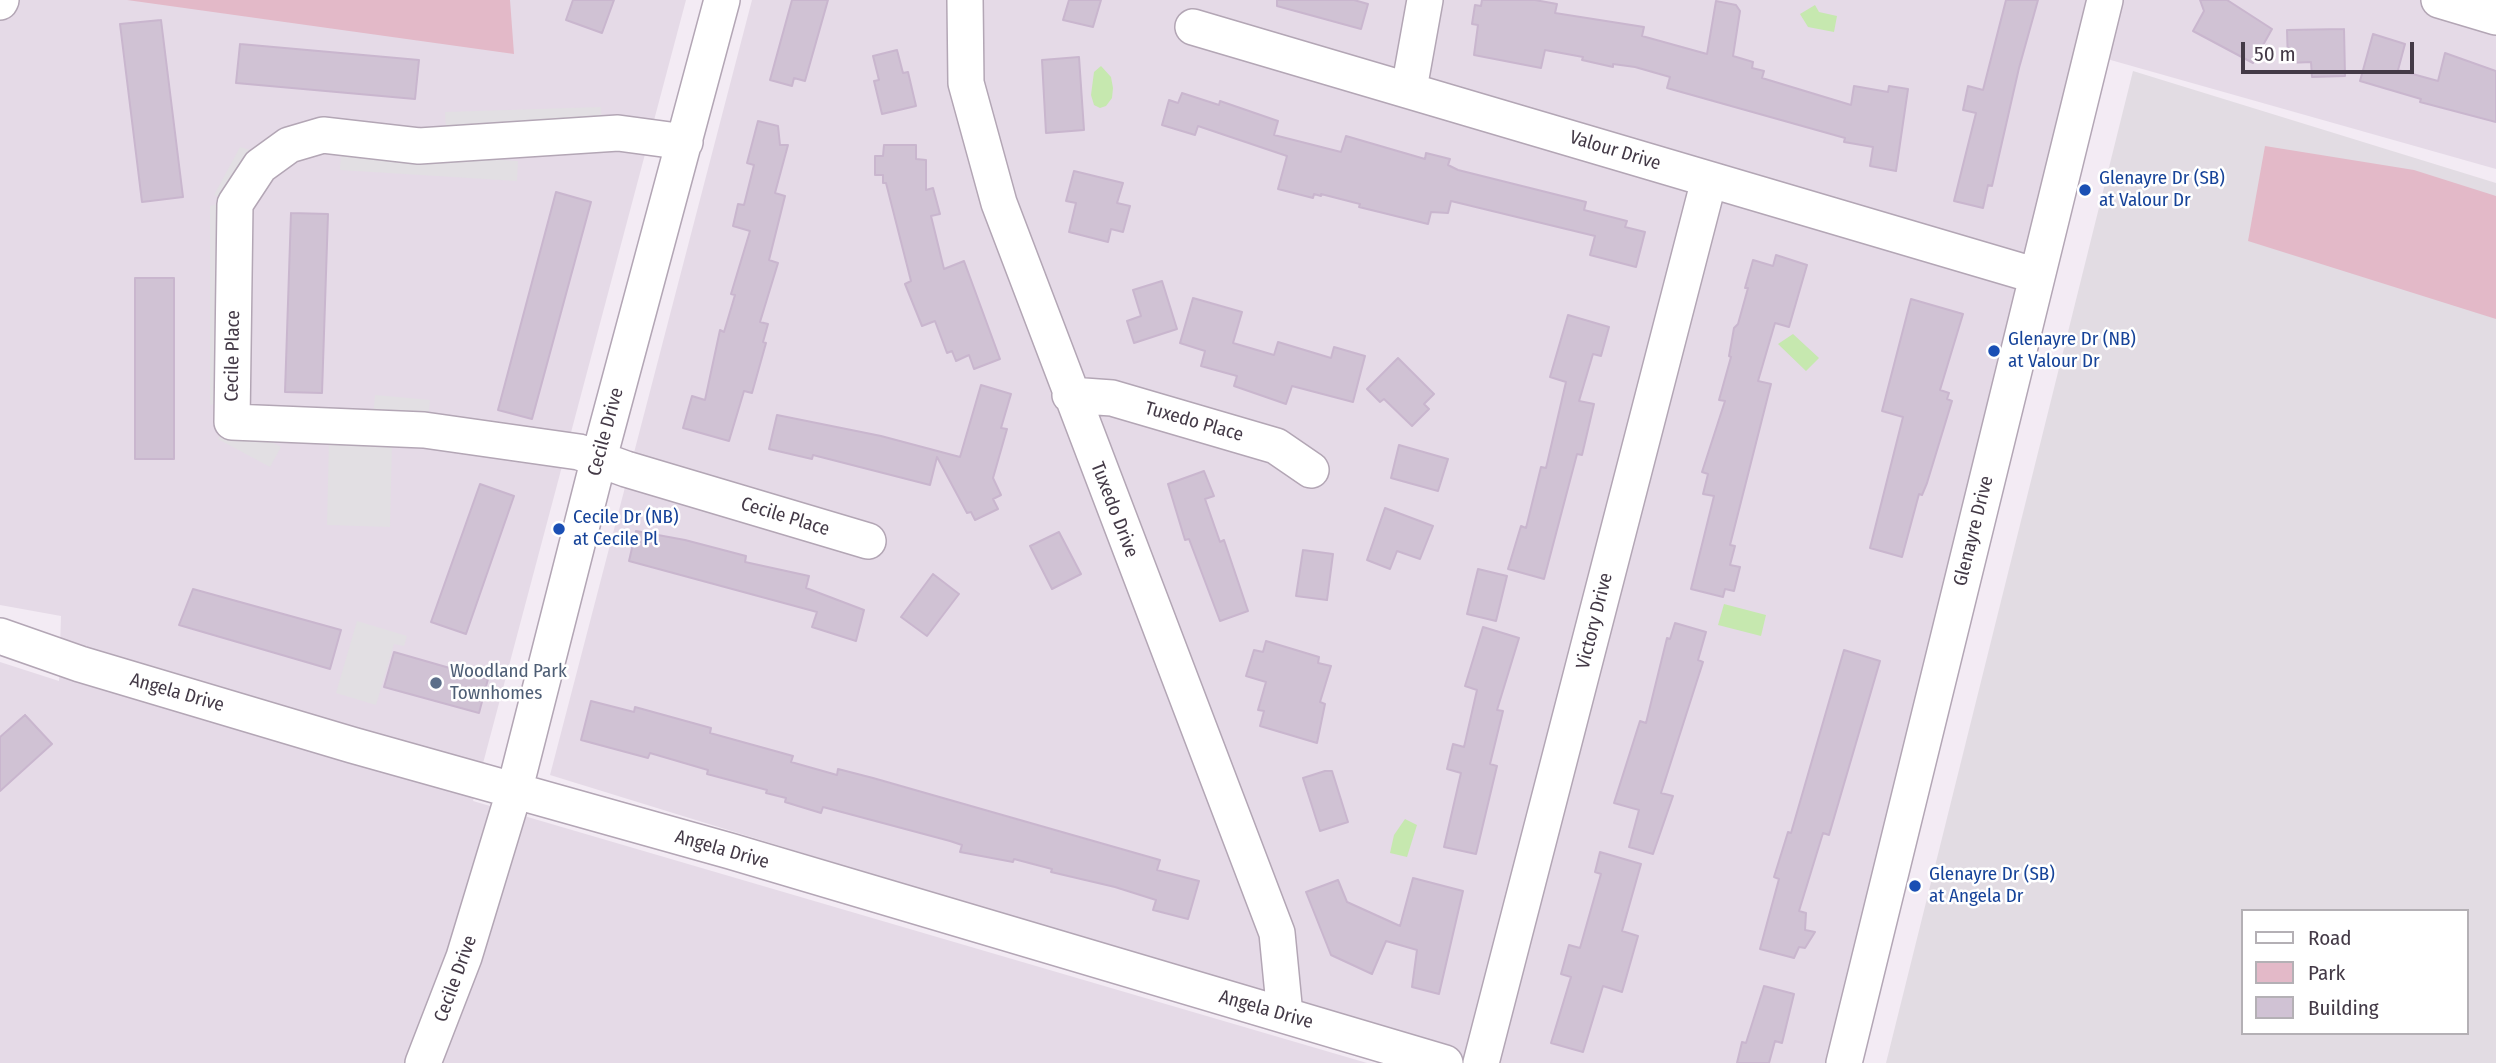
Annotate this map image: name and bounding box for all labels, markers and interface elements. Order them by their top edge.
scale bar [2244,28,2417,72]
text: 50 m [2254,41,2296,67]
street label: Valour Drive [1567,126,1663,176]
place label: Glenayre Dr (SB) at Valour Dr [2099,168,2225,212]
marker: Glenayre Dr (SB) at Valour Dr [2077,182,2093,198]
street label: Cecile Place [221,310,245,402]
place label: Glenayre Dr (NB) at Valour Dr [2008,329,2136,373]
marker: Glenayre Dr (NB) at Valour Dr [1986,343,2002,359]
street label: Cecile Drive [583,385,629,479]
street label: Tuxedo Place [1142,397,1246,447]
street label: Tuxedo Drive [1085,459,1143,561]
street label: Glenayre Drive [1949,473,1999,589]
street label: Cecile Place [738,493,832,541]
place label: Cecile Dr (NB) at Cecile Pl [573,507,679,551]
marker: Cecile Dr (NB) at Cecile Pl [551,521,567,537]
street label: Victory Drive [1572,571,1618,671]
place label: Woodland Park Townhomes [450,661,567,705]
street label: Angela Drive [127,669,227,717]
marker: Woodland Park Townhomes [428,675,444,691]
street label: Angela Drive [672,826,772,874]
place label: Glenayre Dr (SB) at Angela Dr [1929,864,2055,908]
marker: Glenayre Dr (SB) at Angela Dr [1907,878,1923,894]
legend [2240,909,2468,1035]
text: Road [2308,925,2352,951]
street label: Cecile Drive [430,933,482,1025]
text: Park [2308,960,2345,986]
street label: Angela Drive [1216,986,1316,1034]
text: Building [2308,995,2379,1021]

